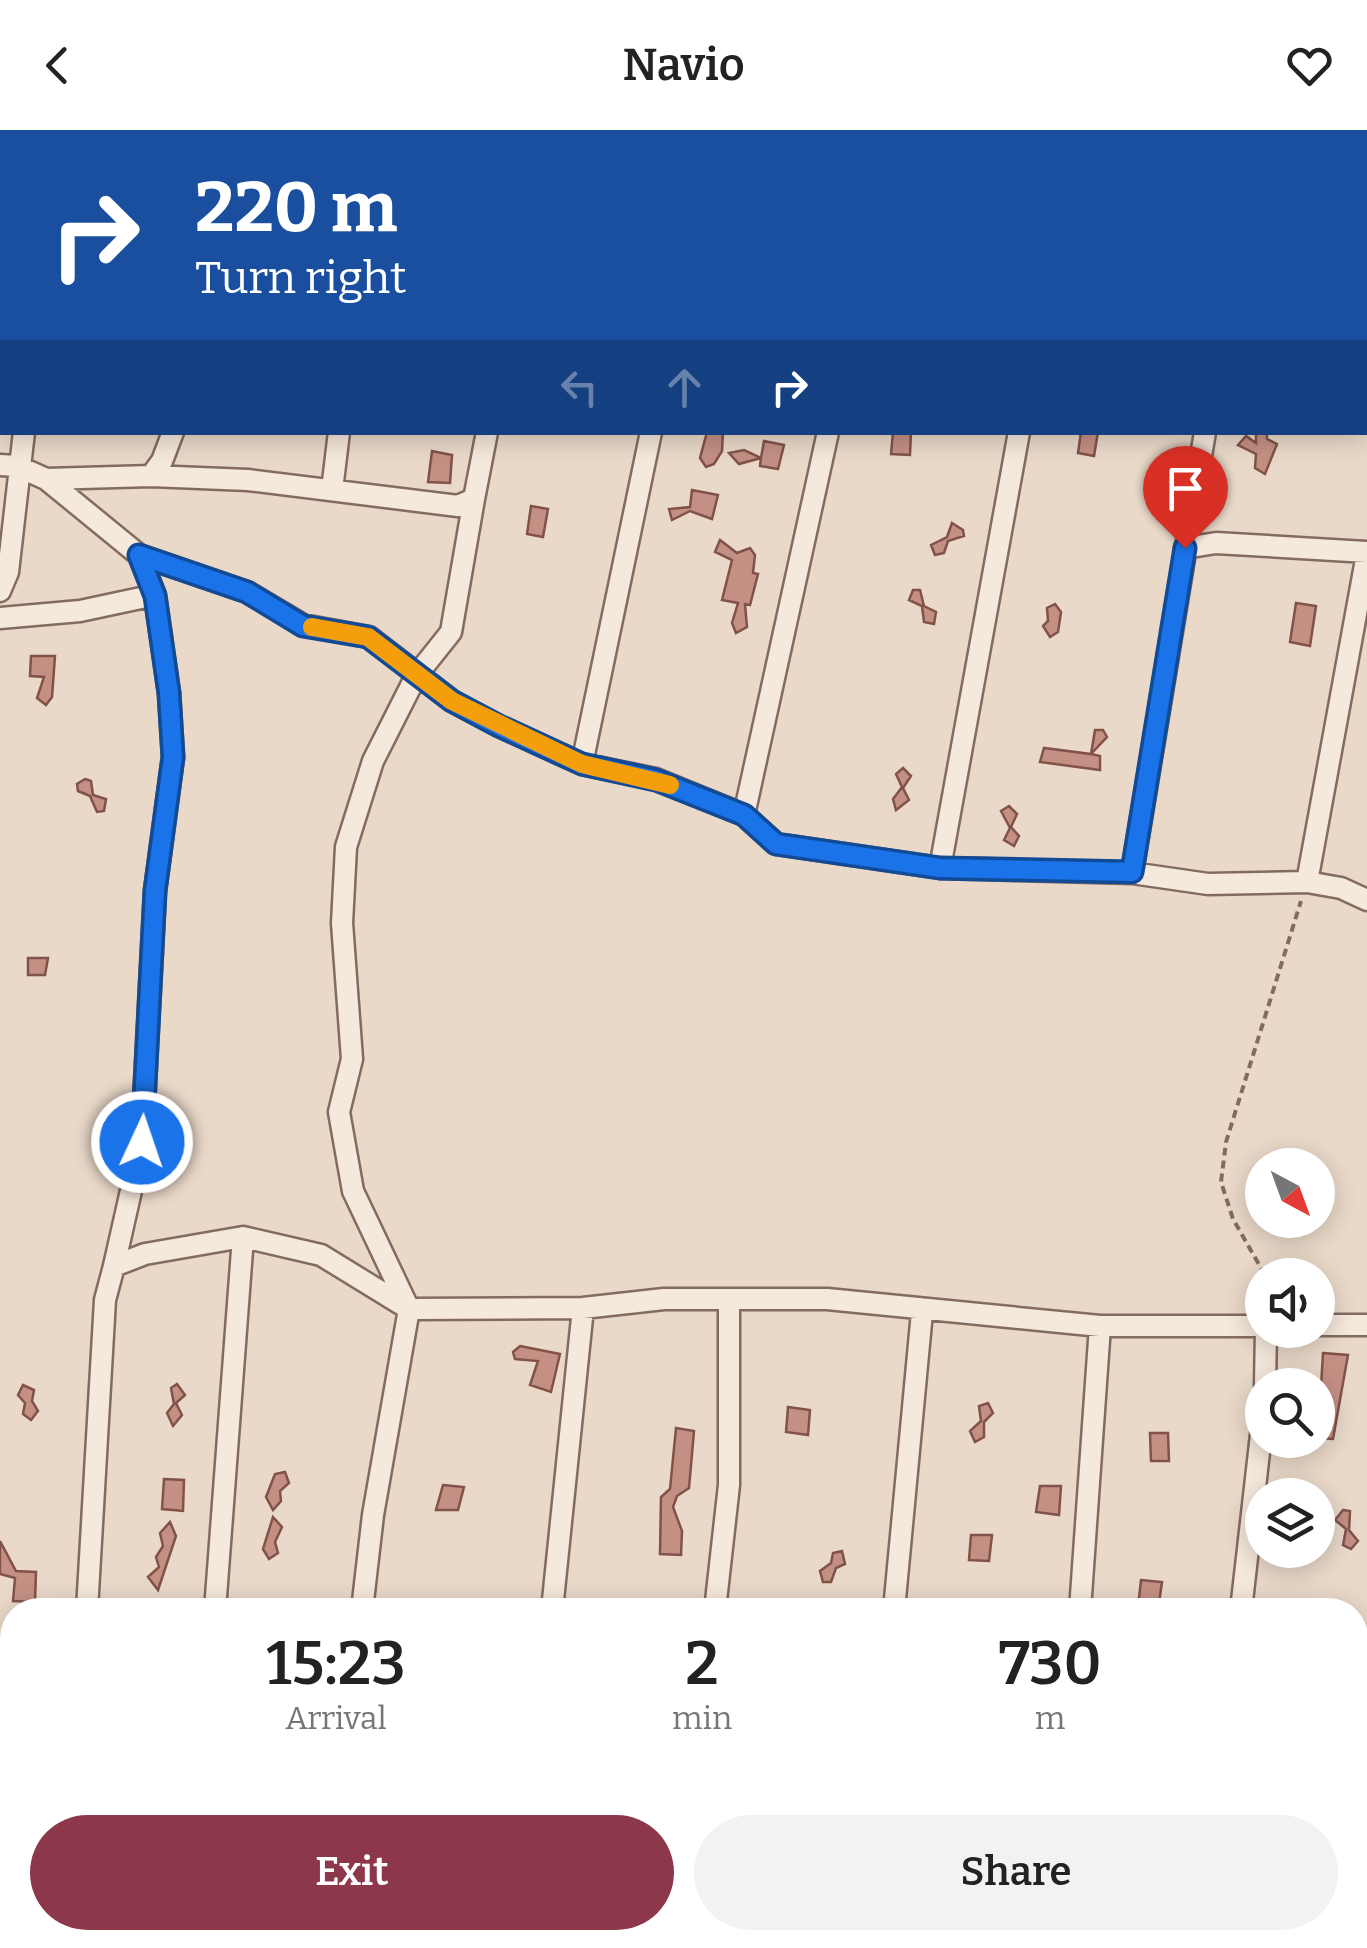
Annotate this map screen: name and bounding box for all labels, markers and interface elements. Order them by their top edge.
icon: back [30,38,85,93]
text: Navio [622,38,745,92]
icon: heart [1282,38,1337,93]
text: 220 m [195,166,398,250]
icon: right [30,170,160,300]
text: Turn right [195,251,407,305]
icon: left [552,360,607,415]
icon: ahead [657,360,712,415]
icon: right [762,360,817,415]
pin [1143,446,1228,549]
icon: arrive [1158,461,1213,516]
position arrow [90,1090,194,1194]
north arrow [1245,1148,1335,1238]
map controls [1245,1148,1335,1568]
button: sound [1245,1258,1335,1348]
button: search [1245,1368,1335,1458]
button: layers [1245,1478,1335,1568]
text: 15:23 [266,1628,406,1700]
text: 2 [685,1628,719,1700]
text: 730 [998,1628,1102,1700]
text: Arrival [285,1699,387,1737]
text: min [672,1699,732,1737]
text: m [1035,1699,1065,1737]
button: Exit [30,1815,674,1930]
button: Share [694,1815,1338,1930]

